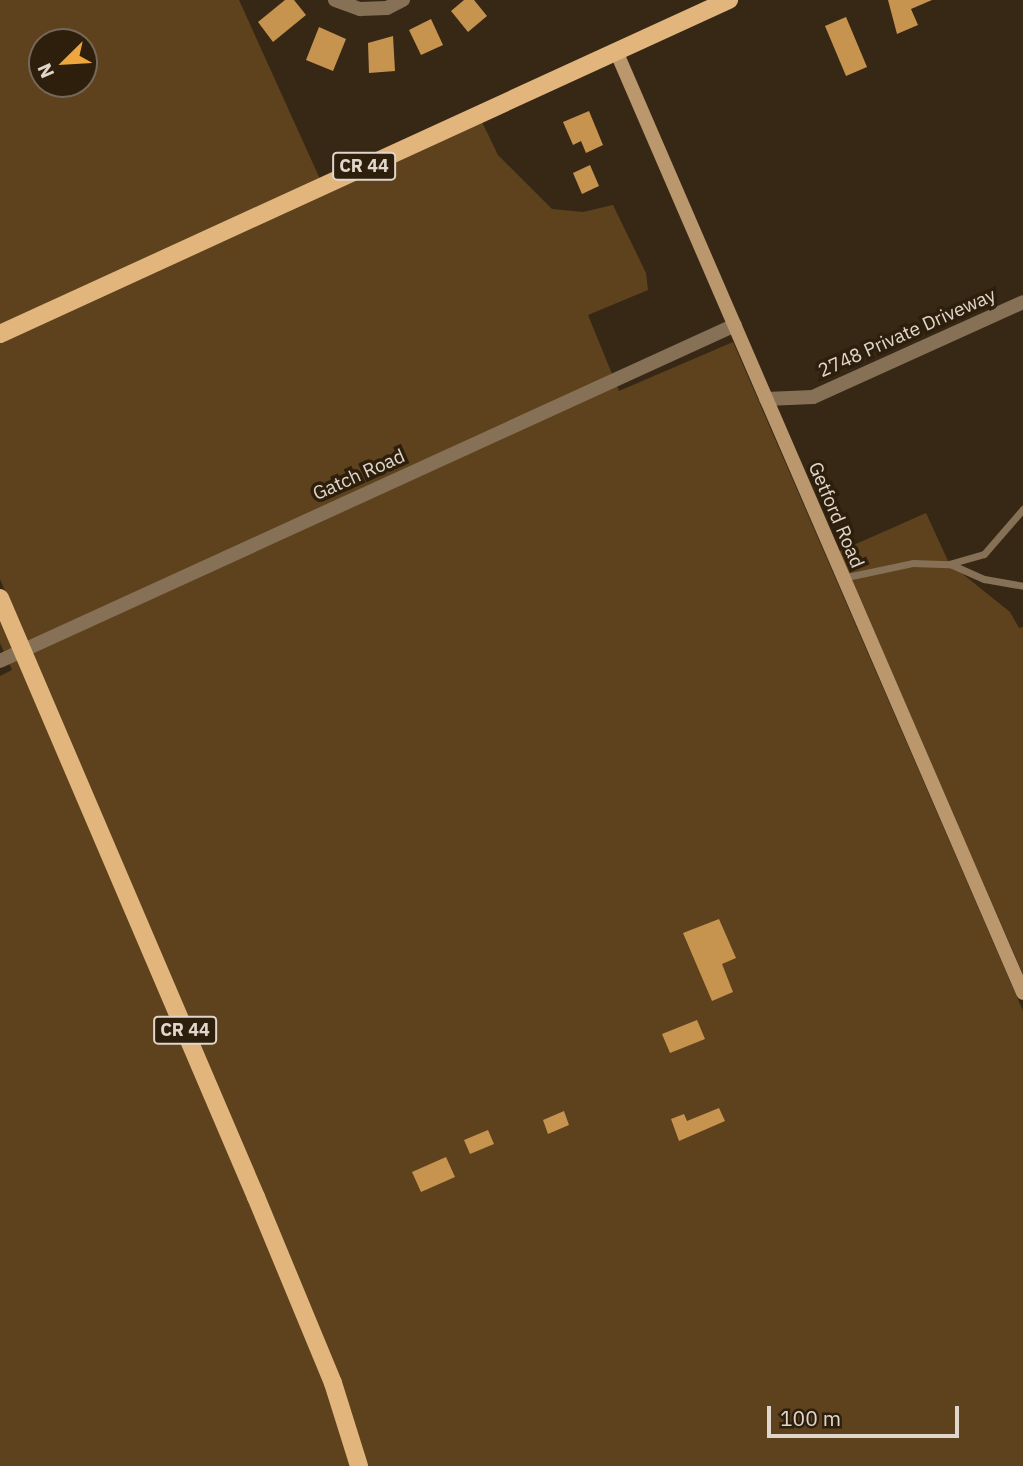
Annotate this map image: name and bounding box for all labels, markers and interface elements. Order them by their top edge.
north arrow [28,28,98,98]
text: N [32,60,59,82]
road number: CR 44 [331,152,397,181]
street label: 2748 Private Driveway [815,284,999,382]
street label: Gatch Road [309,445,409,505]
street label: Getford Road [803,459,869,571]
road number: CR 44 [152,1015,218,1044]
scale bar [771,1392,964,1436]
text: 100 m [780,1404,841,1432]

